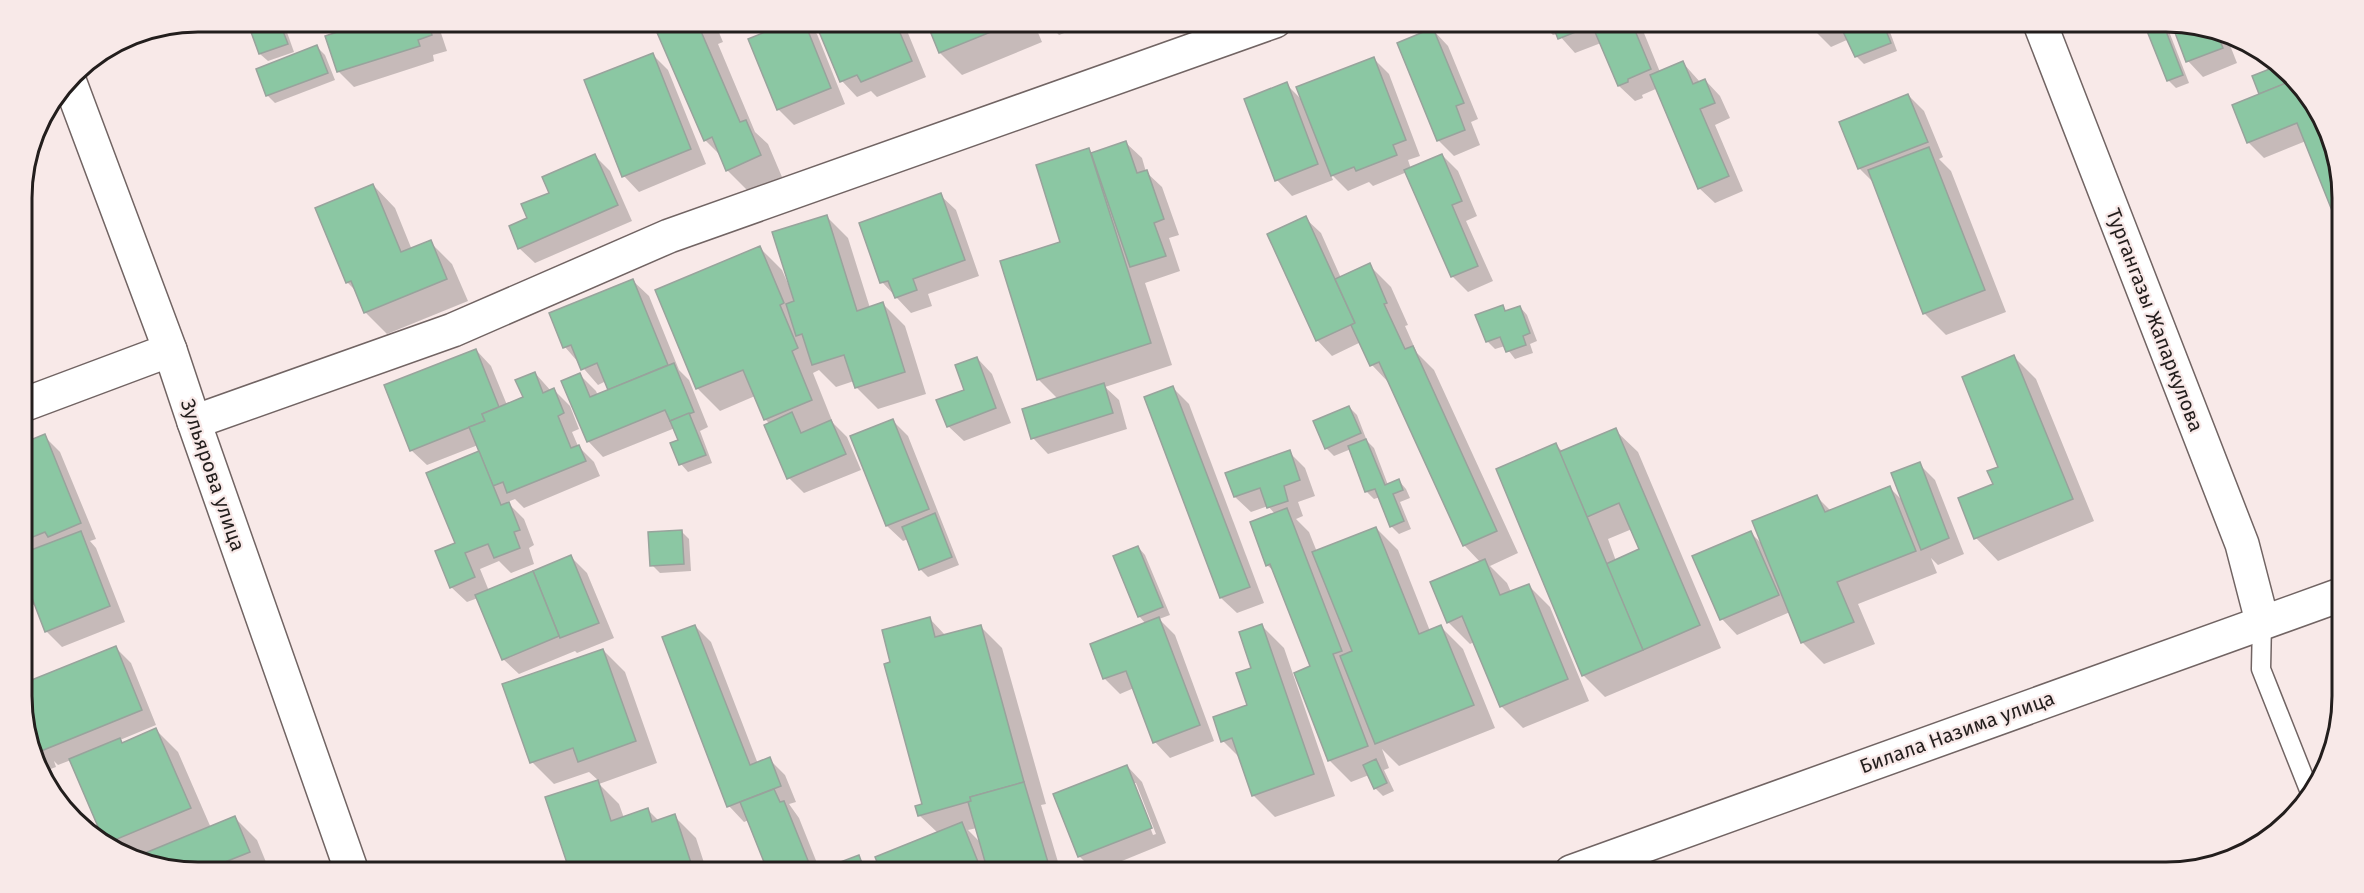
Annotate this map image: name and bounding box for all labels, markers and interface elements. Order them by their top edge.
street label: Тургангазы Жапаркулова [2101,205,2209,435]
street label: Зульярова улица [176,396,250,554]
street label: Билала Назима улица [1856,686,2058,778]

